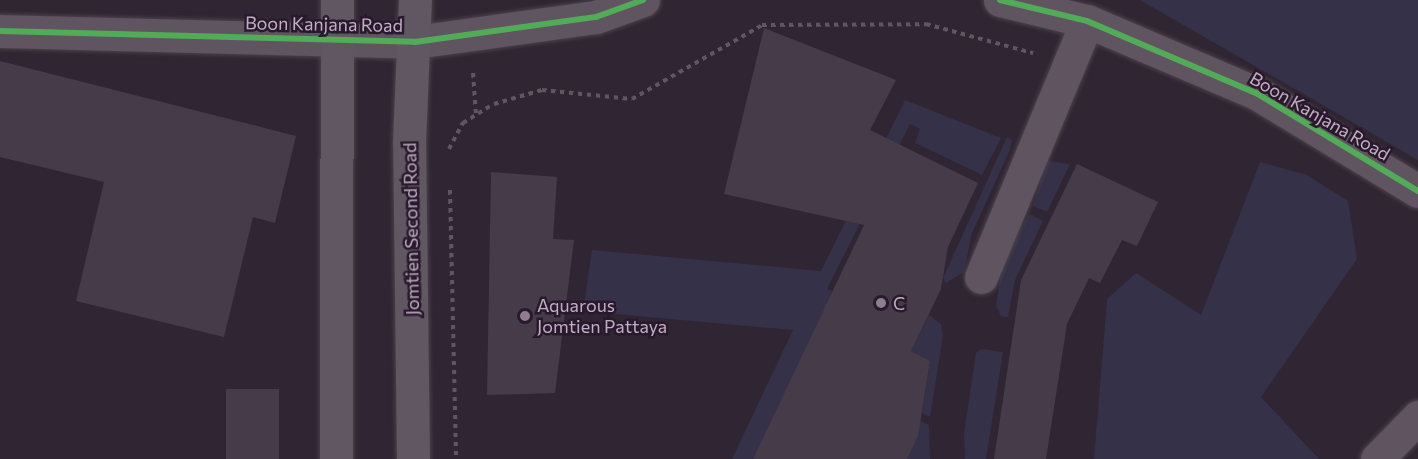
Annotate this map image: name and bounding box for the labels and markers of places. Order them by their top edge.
place label: C [893,292,905,314]
place label: Aquarous Jomtien Pattaya [537,295,667,338]
marker: C [874,296,888,310]
marker: Aquarous Jomtien Pattaya [518,309,532,323]

